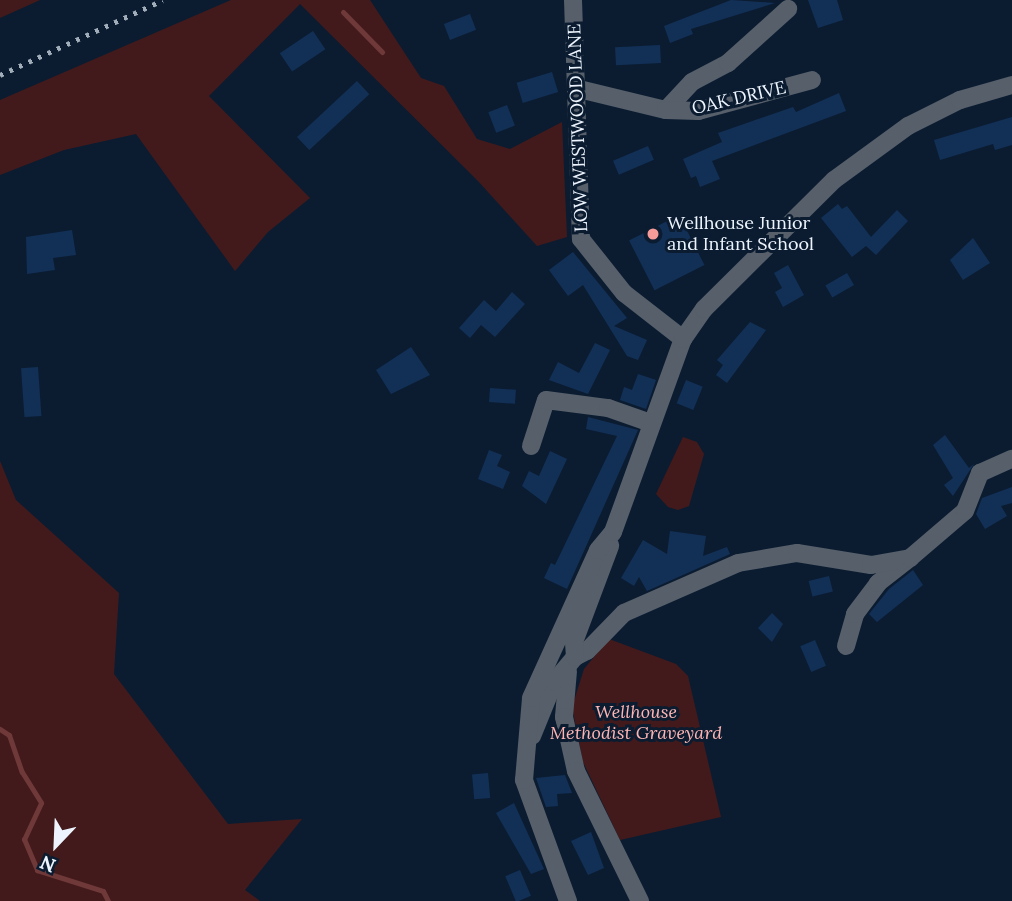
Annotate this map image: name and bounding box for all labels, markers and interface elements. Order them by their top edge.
street label: LOW WESTWOOD LANE [564,23,592,233]
street label: OAK DRIVE [690,77,788,119]
place label: Wellhouse Junior and Infant School [667,213,814,256]
marker: Wellhouse Junior and Infant School [645,226,661,242]
park label: Wellhouse Methodist Graveyard [550,702,722,744]
north arrow [21,810,91,880]
text: N [36,850,59,878]

